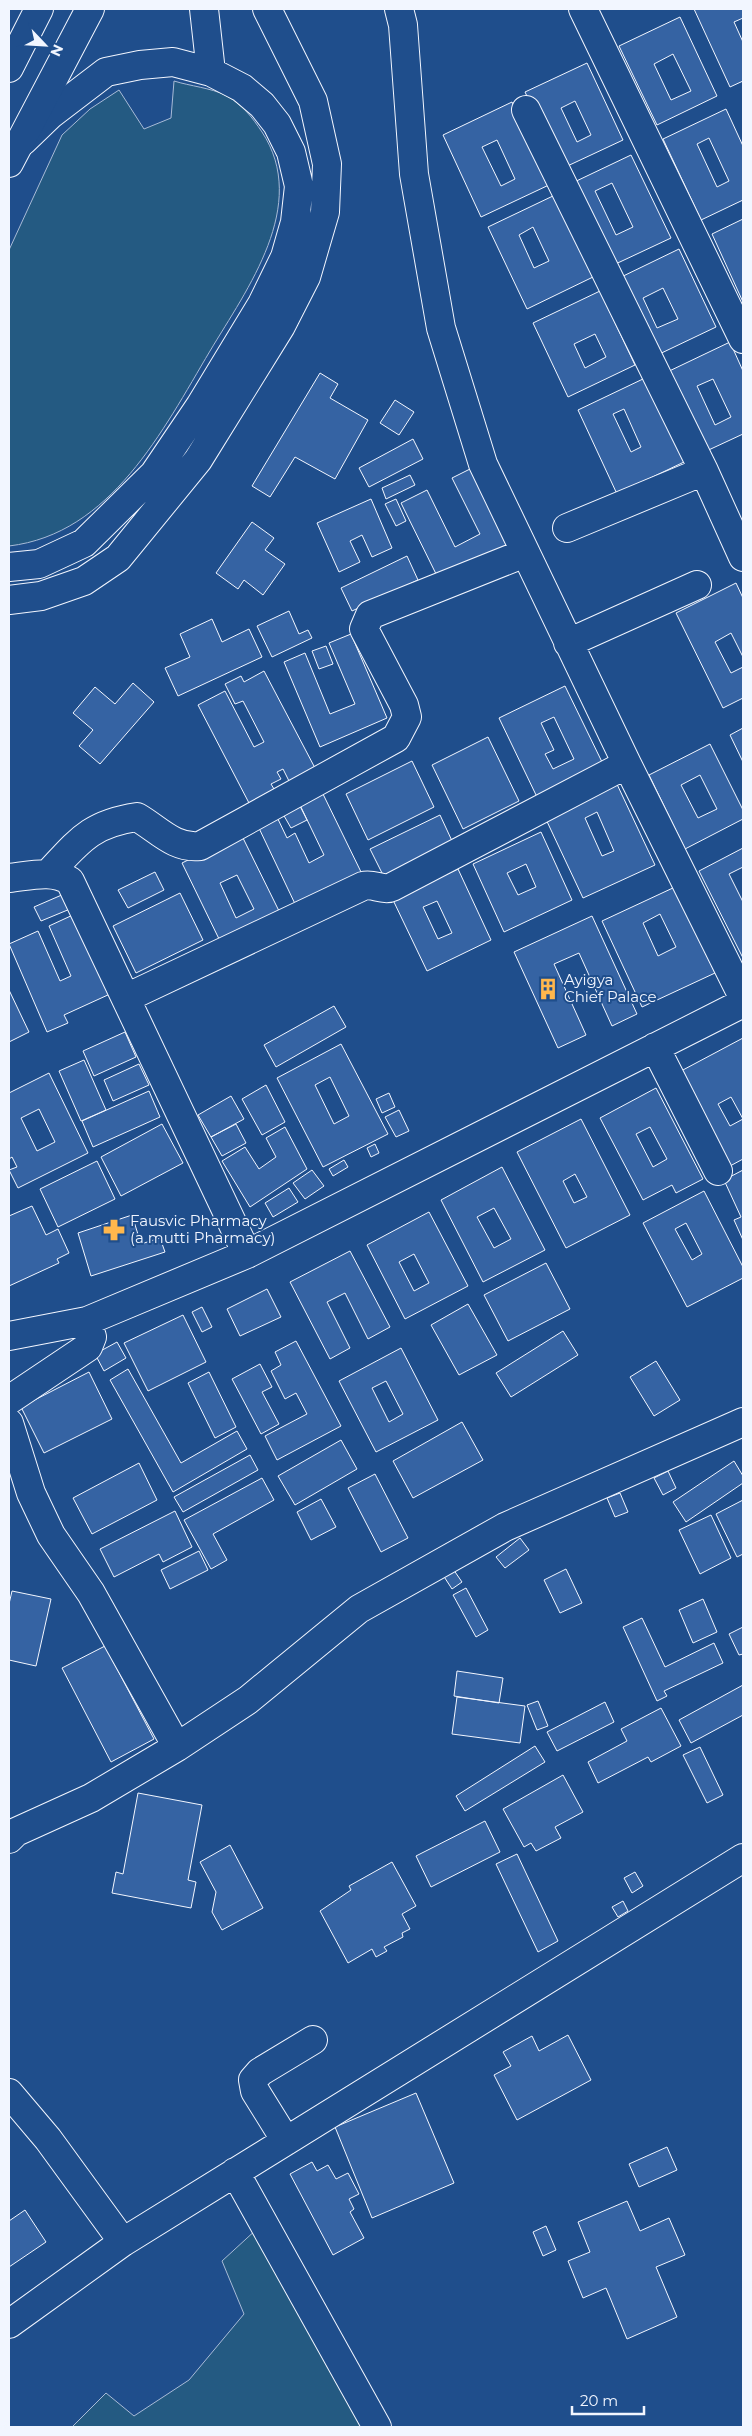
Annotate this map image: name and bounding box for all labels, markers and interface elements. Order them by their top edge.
north arrow [20,20,70,70]
text: N [46,42,67,59]
place label: Ayigya Chief Palace [564,970,657,1006]
building icon: Ayigya Chief Palace [535,976,561,1002]
place label: Fausvic Pharmacy (a mutti Pharmacy) [130,1211,276,1247]
pharmacy icon: Fausvic Pharmacy (a mutti Pharmacy) [101,1217,127,1243]
scale bar [572,2384,644,2416]
text: 20 m [580,2391,618,2410]

